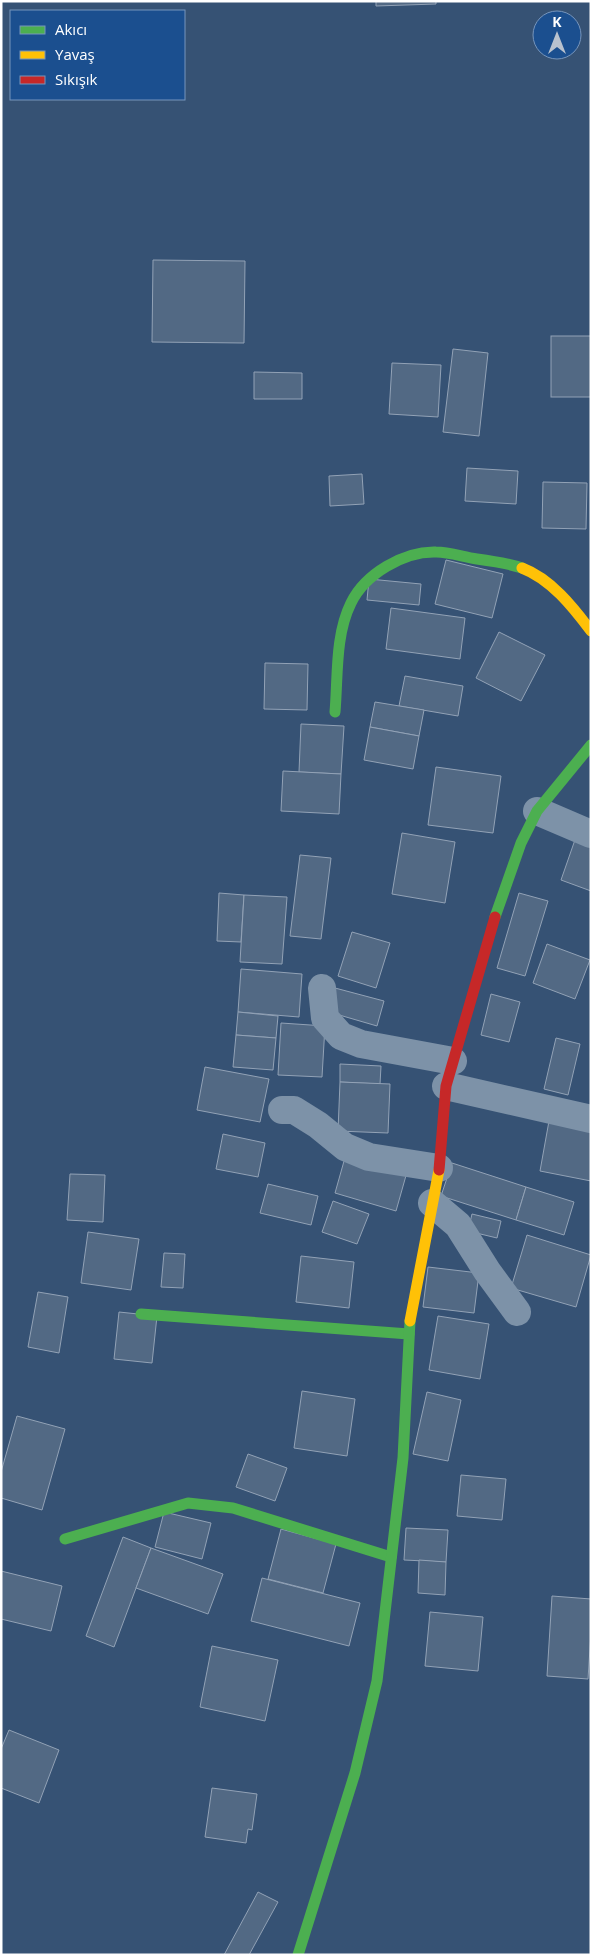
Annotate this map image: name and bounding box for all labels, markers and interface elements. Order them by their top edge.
legend [10,10,185,100]
north arrow [532,10,582,60]
text: K [552,12,562,31]
text: Akıcı [55,19,87,39]
text: Yavaş [55,44,95,64]
text: Sıkışık [55,69,98,89]

